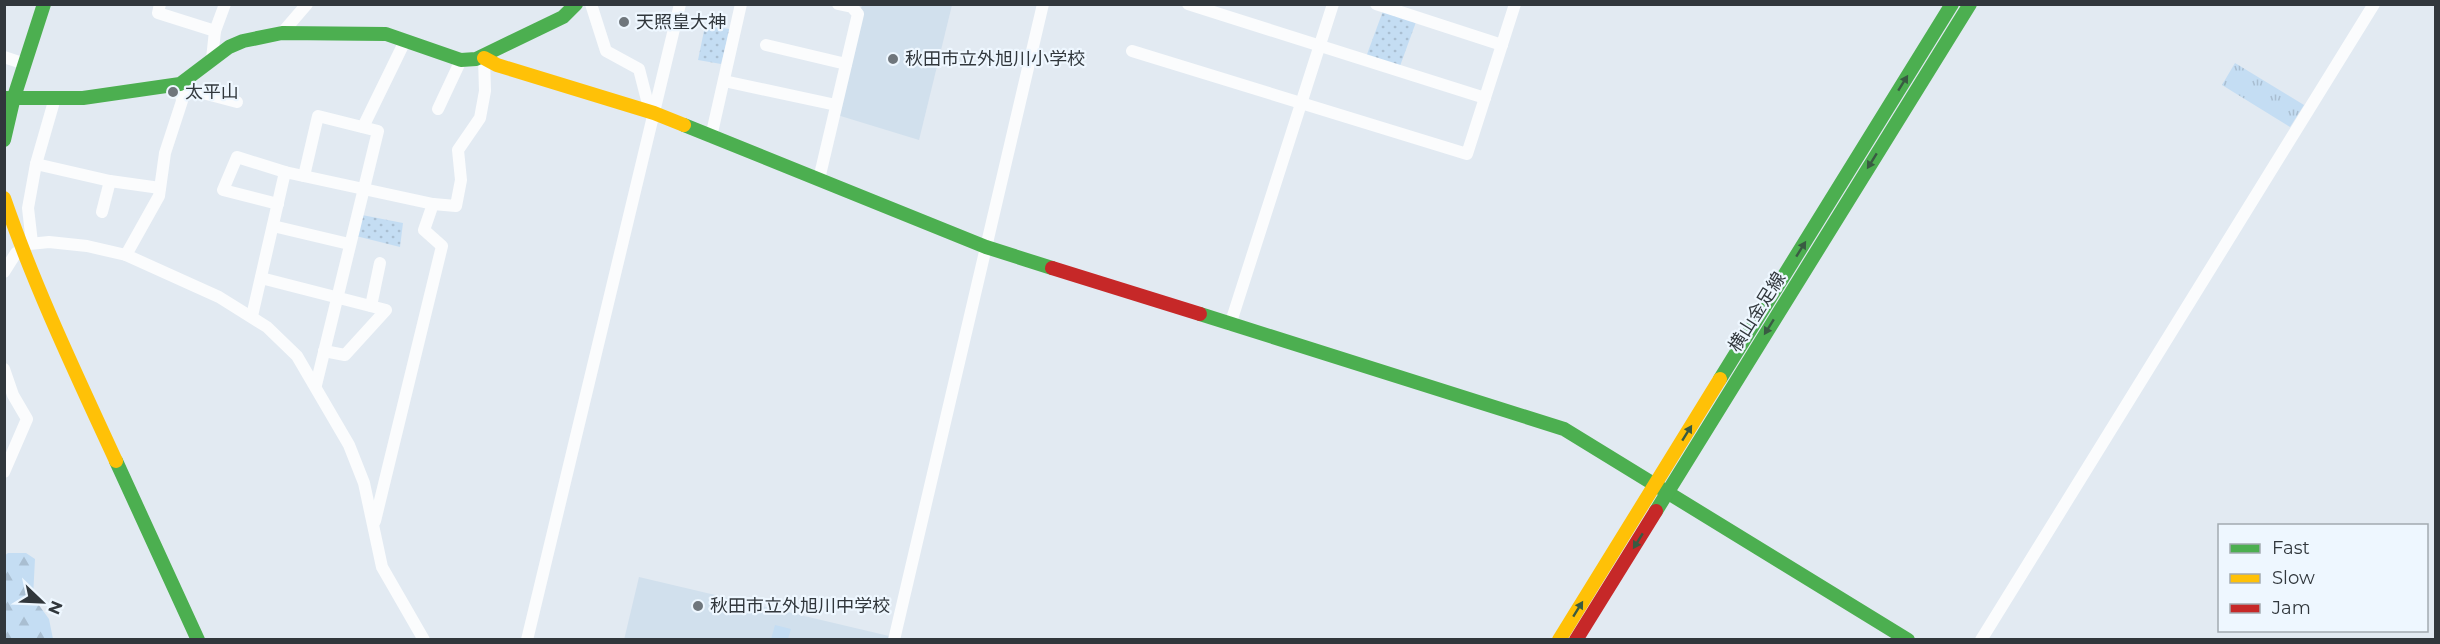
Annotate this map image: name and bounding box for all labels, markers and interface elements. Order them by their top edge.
place label: 天照皇大神 [636,11,726,33]
marker: 天照皇大神 [617,15,631,29]
place label: 秋田市立外旭川小学校 [905,48,1085,70]
marker: 秋田市立外旭川小学校 [886,52,900,66]
one-way arrow [1898,75,1909,91]
place label: 太平山 [185,81,239,103]
marker: 太平山 [166,85,180,99]
one-way arrow [1867,153,1878,169]
one-way arrow [1795,241,1806,257]
street label: 横山金足線 [1724,268,1790,356]
one-way arrow [1764,319,1775,335]
one-way arrow [1682,425,1693,441]
legend [2218,524,2428,632]
one-way arrow [1632,533,1643,549]
text: Fast [2272,537,2310,559]
text: Slow [2272,567,2315,589]
north arrow [12,572,72,632]
place label: 秋田市立外旭川中学校 [710,595,890,617]
text: Jam [2271,597,2311,619]
text: N [44,598,67,617]
marker: 秋田市立外旭川中学校 [691,599,705,613]
one-way arrow [1572,601,1583,617]

